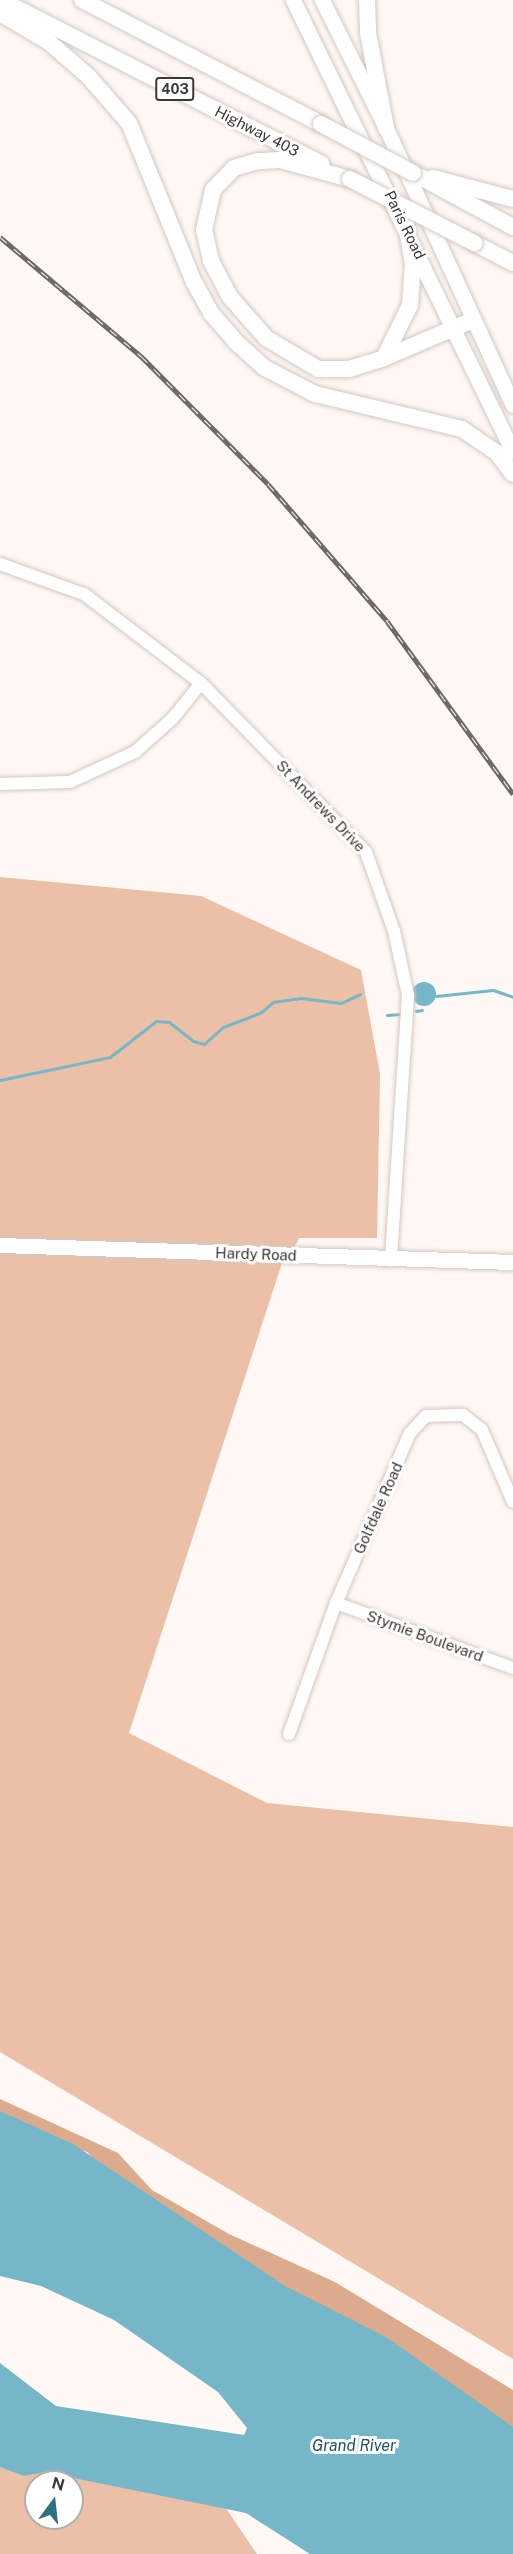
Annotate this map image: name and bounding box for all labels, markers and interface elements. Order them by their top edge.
road number: 403 [154,78,196,100]
street label: Highway 403 [212,102,302,160]
street label: Paris Road [381,188,429,262]
street label: St Andrews Drive [273,756,369,856]
street label: Hardy Road [215,1244,297,1264]
street label: Golfdale Road [350,1459,406,1557]
street label: Stymie Boulevard [364,1607,486,1665]
water label: Grand River [312,2436,396,2456]
north arrow [24,2470,84,2530]
text: N [50,2473,67,2495]

